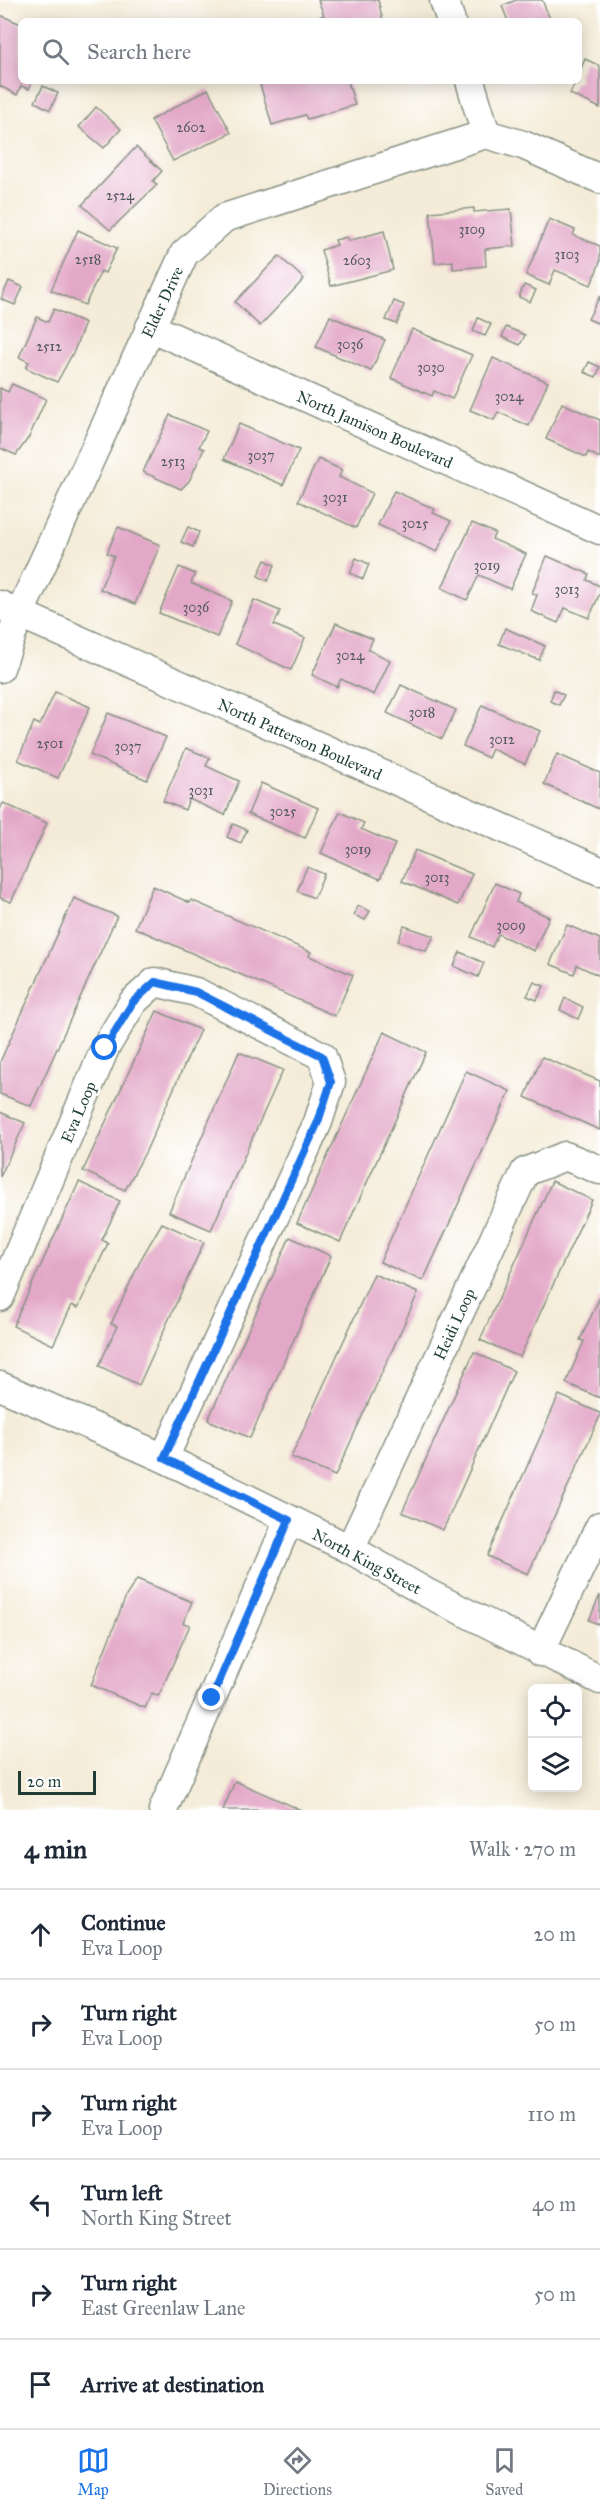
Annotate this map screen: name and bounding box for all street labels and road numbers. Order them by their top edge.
street label: Elder Drive [138,263,187,341]
street label: North Jamison Boulevard [293,386,456,473]
street label: North Patterson Boulevard [215,695,385,784]
street label: Eva Loop [57,1078,100,1146]
street label: Heidi Loop [430,1285,479,1363]
street label: North King Street [309,1525,425,1599]

